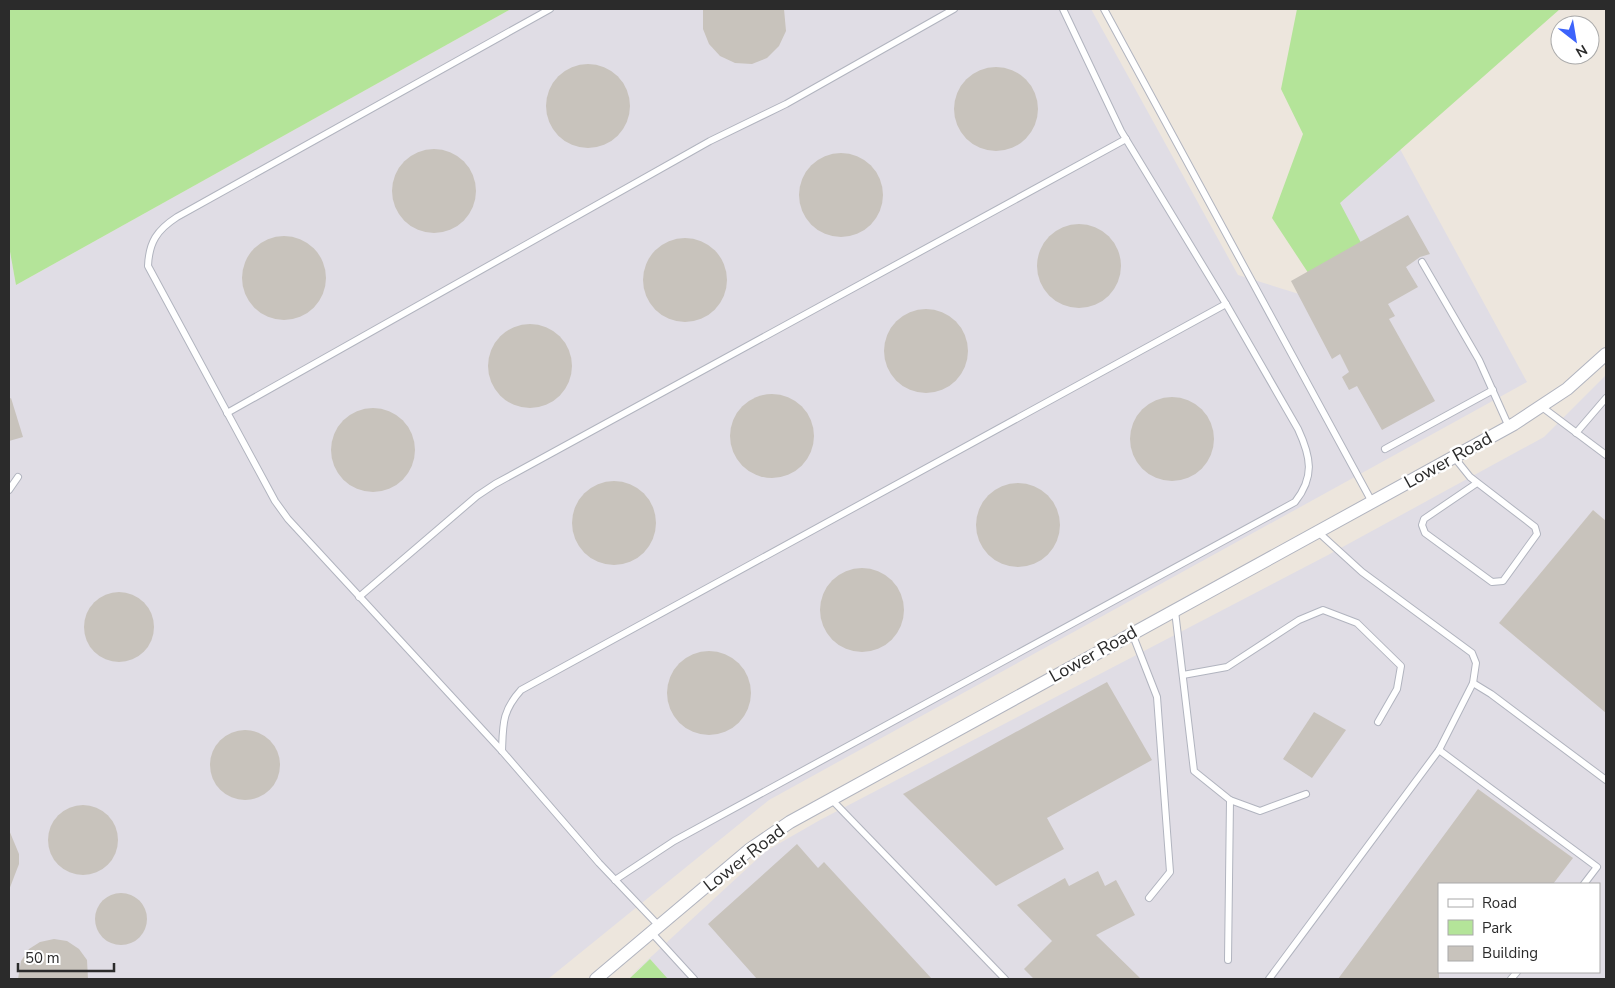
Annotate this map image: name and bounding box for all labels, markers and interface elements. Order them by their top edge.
north arrow [1550,15,1600,65]
text: N [1572,40,1591,62]
street label: Lower Road [1400,426,1496,494]
street label: Lower Road [1045,620,1141,688]
street label: Lower Road [698,819,790,897]
legend [1438,883,1600,973]
text: Road [1482,893,1517,913]
text: Park [1482,918,1512,938]
scale bar [18,940,114,972]
text: Building [1482,943,1538,963]
text: 50 m [25,948,60,968]

